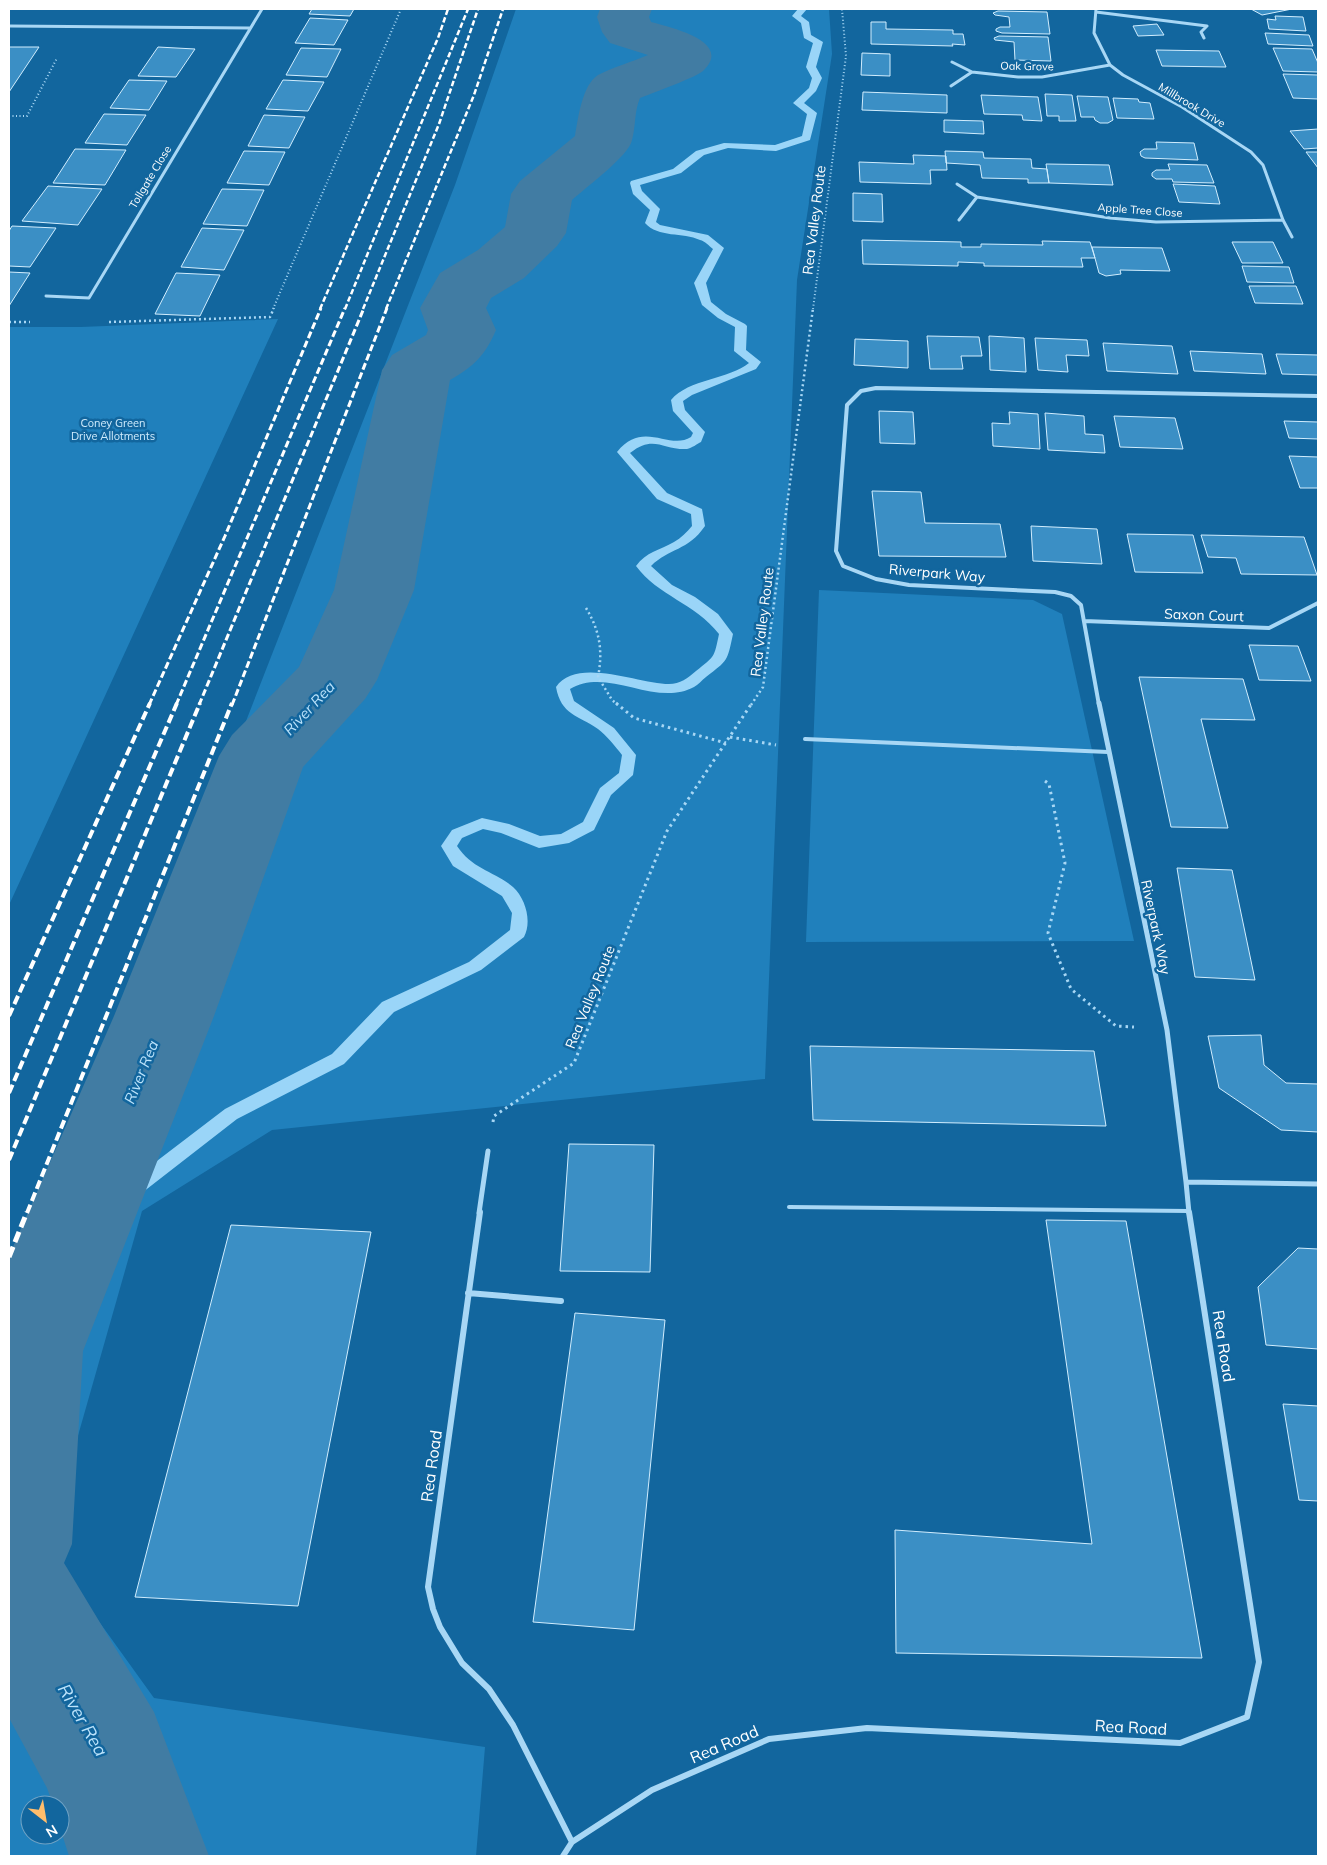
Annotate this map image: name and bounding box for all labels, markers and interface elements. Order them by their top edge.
street label: Oak Grove [1000,59,1054,73]
street label: Millbrook Drive [1156,80,1228,130]
street label: Tollgate Close [126,143,174,211]
street label: Rea Valley Route [798,164,830,276]
street label: Apple Tree Close [1097,200,1183,220]
park label: Coney Green Drive Allotments [71,416,155,443]
street label: Riverpark Way [888,560,986,586]
street label: Rea Valley Route [746,566,778,678]
street label: Saxon Court [1164,605,1244,625]
water label: River Rea [279,677,339,739]
street label: Riverpark Way [1137,878,1175,977]
street label: Rea Valley Route [561,943,619,1051]
water label: River Rea [120,1038,162,1106]
street label: Rea Road [1208,1309,1240,1383]
street label: Rea Road [416,1429,446,1503]
water label: River Rea [53,1680,113,1761]
street label: Rea Road [1094,1715,1168,1739]
street label: Rea Road [687,1721,761,1767]
north arrow [20,1795,70,1845]
text: N [43,1821,61,1842]

